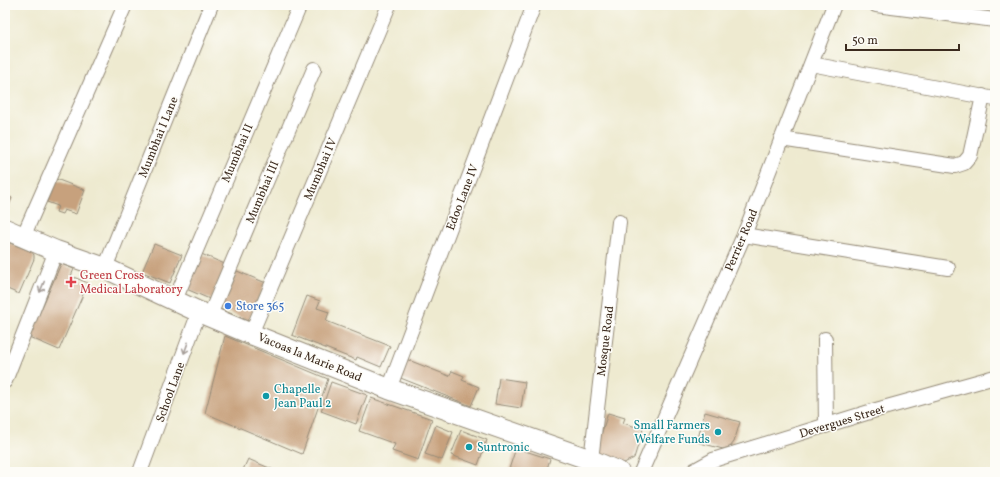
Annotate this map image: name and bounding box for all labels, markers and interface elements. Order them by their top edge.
scale bar [846,26,959,52]
text: 50 m [852,33,878,49]
street label: Mumbhai I Lane [135,94,183,180]
street label: Mumbhai II [218,122,257,185]
street label: Mumbhai IV [301,136,341,203]
street label: Mumbhai III [243,159,283,226]
street label: Edoo Lane IV [443,162,483,233]
street label: Perrier Road [722,207,762,274]
place label: Green Cross Medical Laboratory [80,268,183,298]
marker: Green Cross Medical Laboratory [65,276,77,288]
one-way arrow [38,281,45,293]
place label: Store 365 [236,299,284,315]
marker: Store 365 [223,301,233,311]
street label: Mosque Road [594,305,618,377]
street label: Vacoas la Marie Road [255,330,364,386]
one-way arrow [181,342,189,354]
street label: School Lane [153,360,189,425]
place label: Chapelle Jean Paul 2 [274,382,331,412]
marker: Chapelle Jean Paul 2 [261,391,271,401]
street label: Devergues Street [797,401,887,443]
place label: Small Farmers Welfare Funds [634,418,710,448]
marker: Small Farmers Welfare Funds [713,427,723,437]
place label: Suntronic [477,440,529,456]
marker: Suntronic [464,442,474,452]

